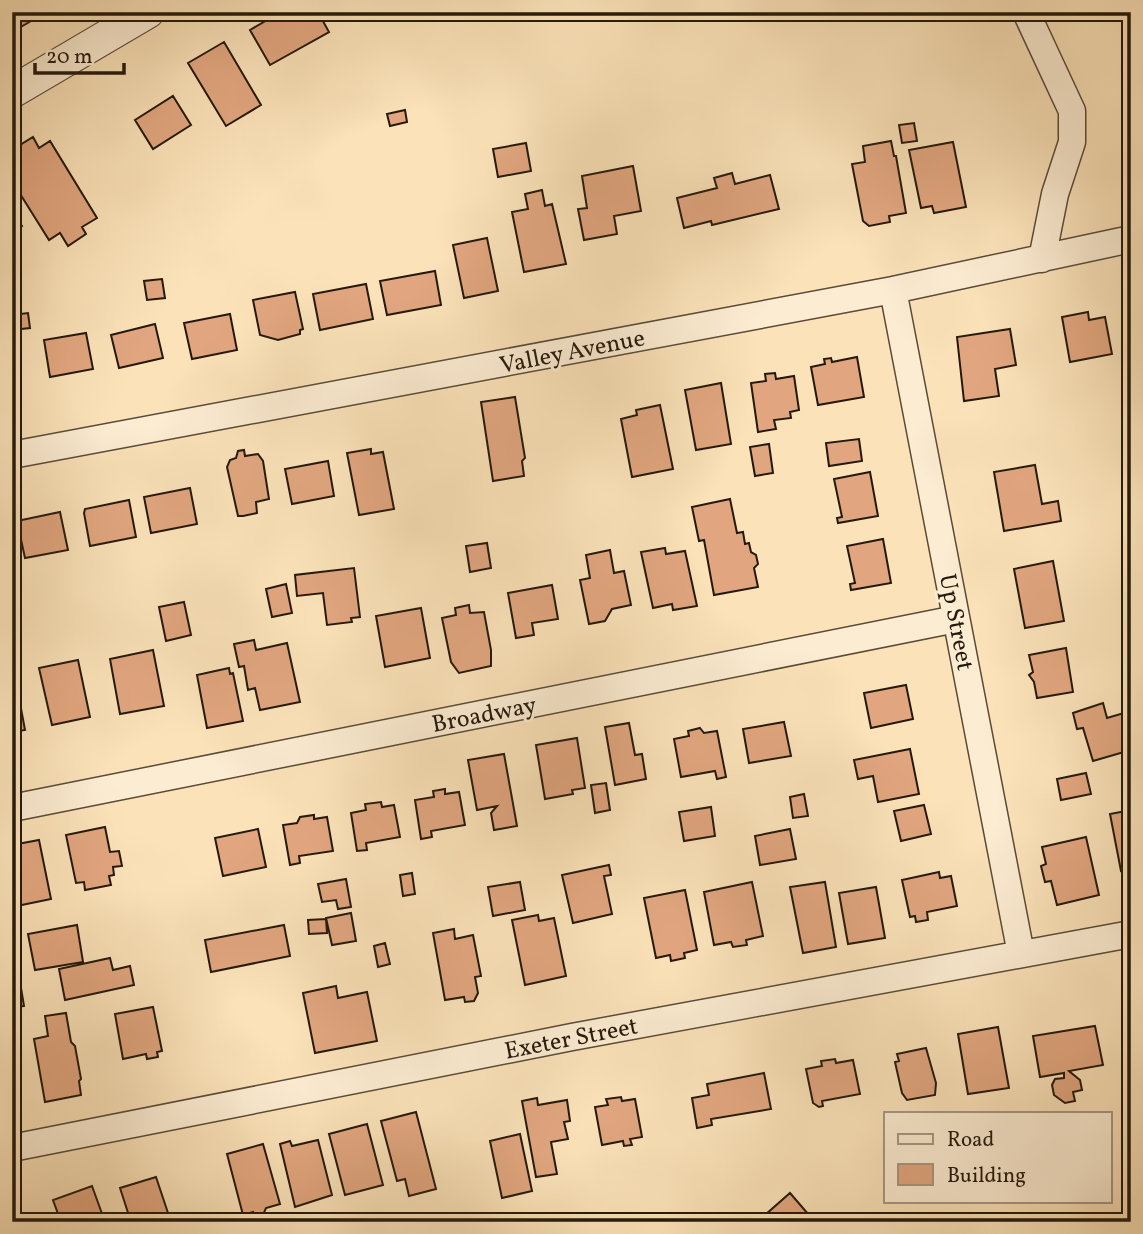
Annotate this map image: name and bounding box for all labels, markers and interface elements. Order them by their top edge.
scale bar [35,32,124,76]
text: 20 m [46,43,92,72]
street label: Valley Avenue [497,322,648,384]
street label: Up Street [929,571,981,674]
street label: Broadway [429,689,540,743]
street label: Exeter Street [502,1010,641,1070]
legend [884,1112,1112,1202]
text: Road [947,1126,994,1155]
text: Building [947,1162,1026,1191]

